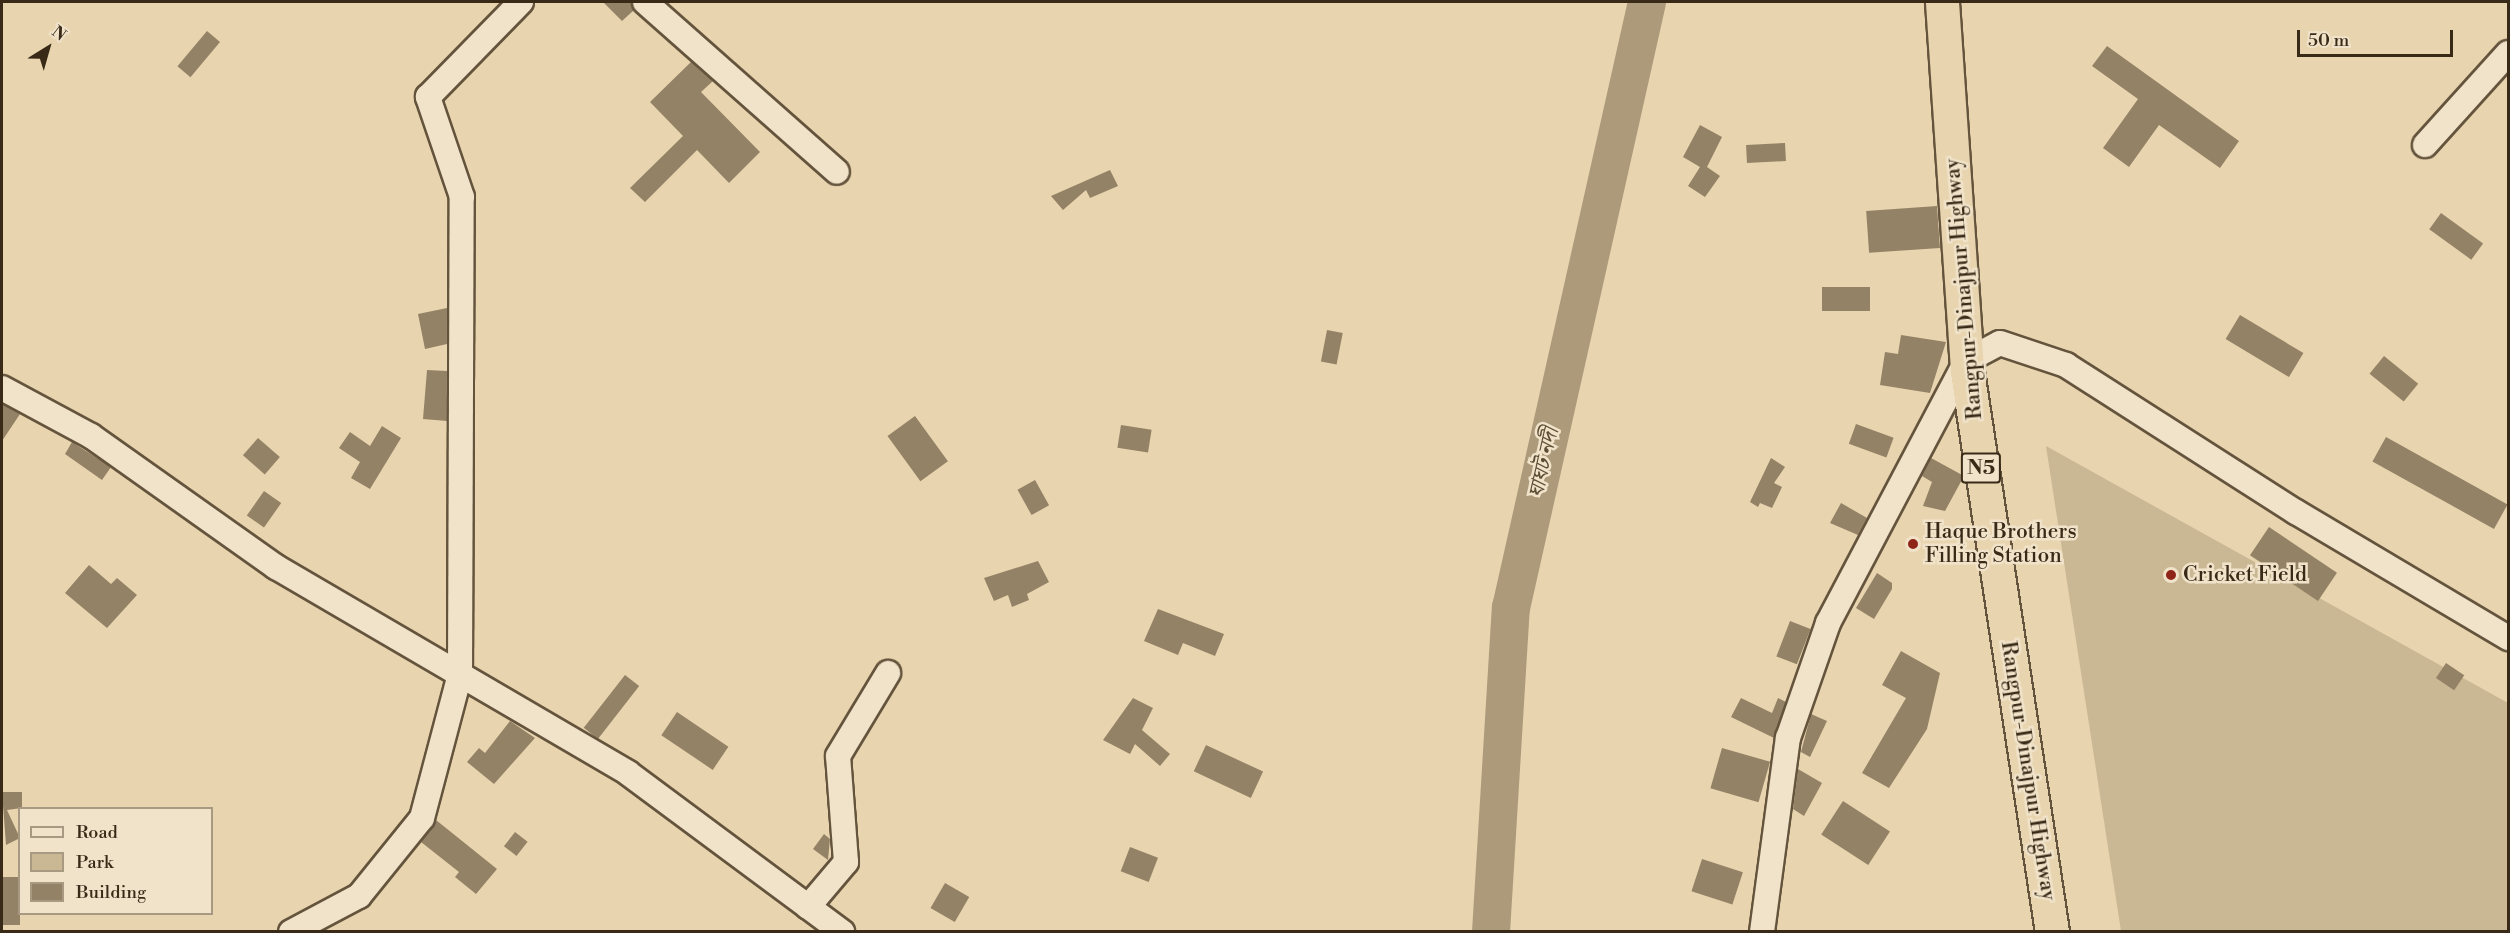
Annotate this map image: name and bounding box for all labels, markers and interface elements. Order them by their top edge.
north arrow [18,18,78,78]
scale bar [2300,18,2456,56]
text: N [48,22,70,45]
text: 50 m [2308,29,2349,52]
street label: Rangpur-Dinajpur Highway [1940,157,1988,421]
water label: ঘাঘট নদী [1523,426,1565,500]
road number: N5 [1960,451,2002,485]
place label: Haque Brothers Filling Station [1925,519,2077,569]
marker: Haque Brothers Filling Station [1906,537,1920,551]
place label: Cricket Field [2183,562,2307,588]
marker: Cricket Field [2164,568,2178,582]
street label: Rangpur-Dinajpur Highway [1995,639,2061,903]
legend [18,807,213,915]
text: Road [76,821,118,844]
text: Park [76,851,113,874]
text: Building [76,881,146,904]

